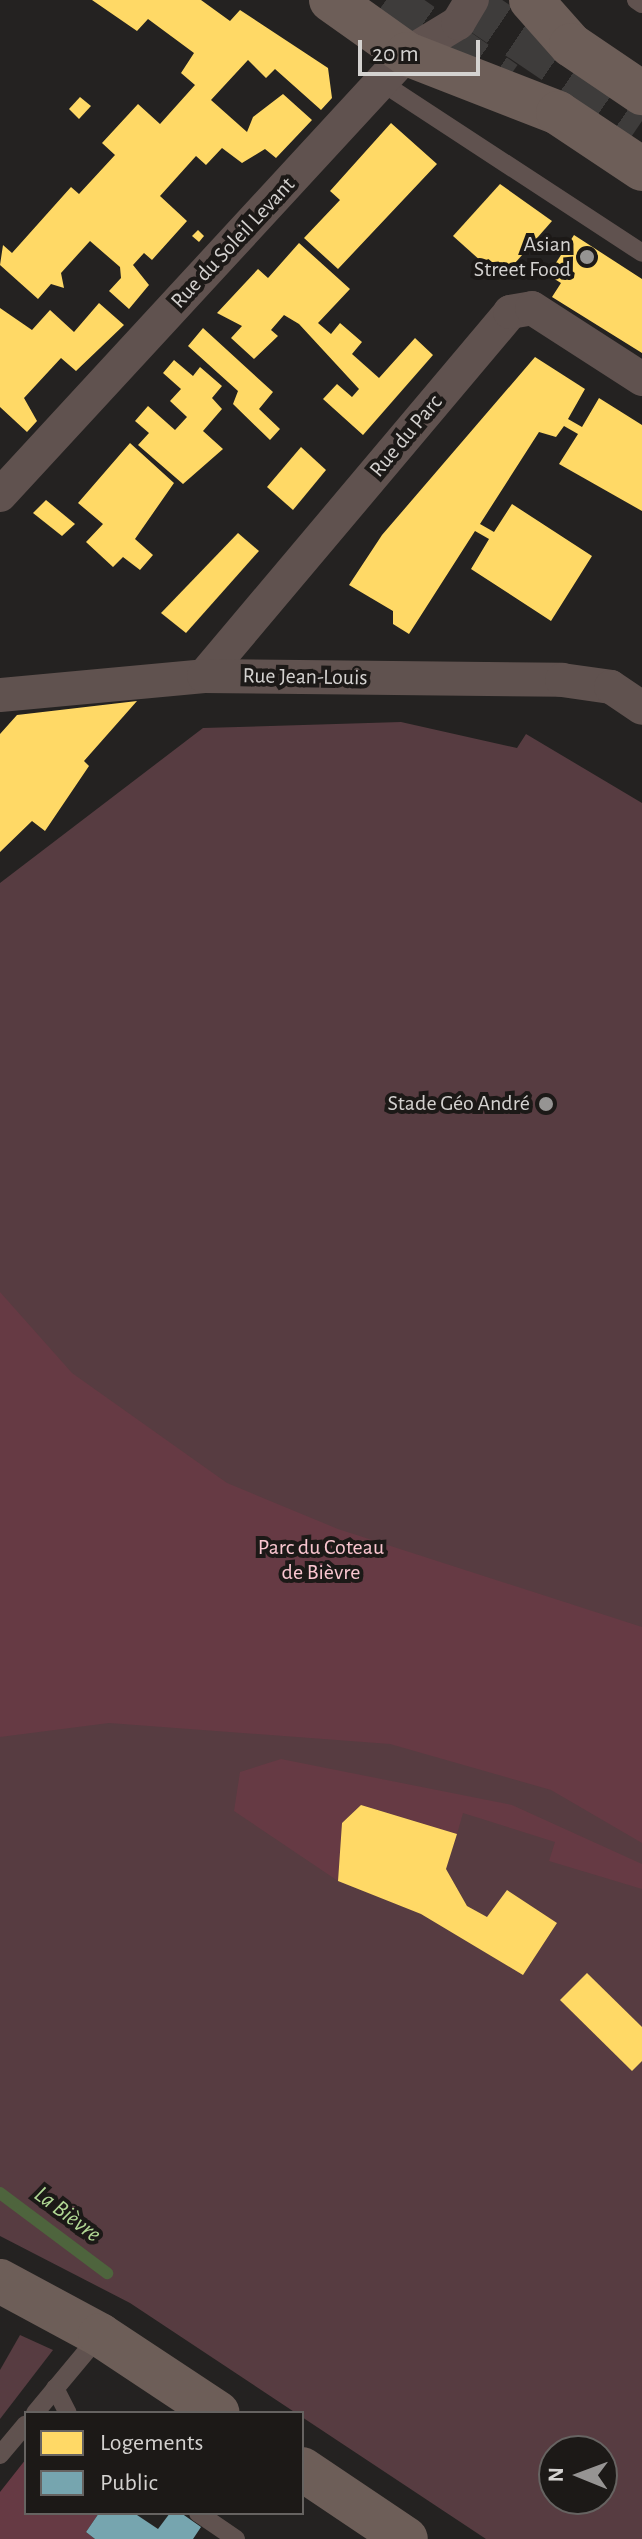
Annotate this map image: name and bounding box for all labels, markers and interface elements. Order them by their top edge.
scale bar [362,24,484,74]
text: 20 m [372,42,419,66]
street label: Rue du Soleil Levant [165,172,301,314]
place label: Asian Street Food [474,231,571,282]
marker: Asian Street Food [578,248,596,266]
street label: Rue du Parc [364,389,448,483]
street label: Rue Jean-Louis [242,663,368,691]
place label: Stade Géo André [387,1091,530,1117]
marker: Stade Géo André [537,1095,555,1113]
park label: Parc du Coteau de Bièvre [258,1534,384,1586]
water label: La Bièvre [28,2180,106,2250]
legend [24,2411,304,2515]
text: Logements [100,2431,203,2455]
north arrow [538,2435,618,2515]
text: N [545,2467,567,2482]
text: Public [100,2471,158,2495]

